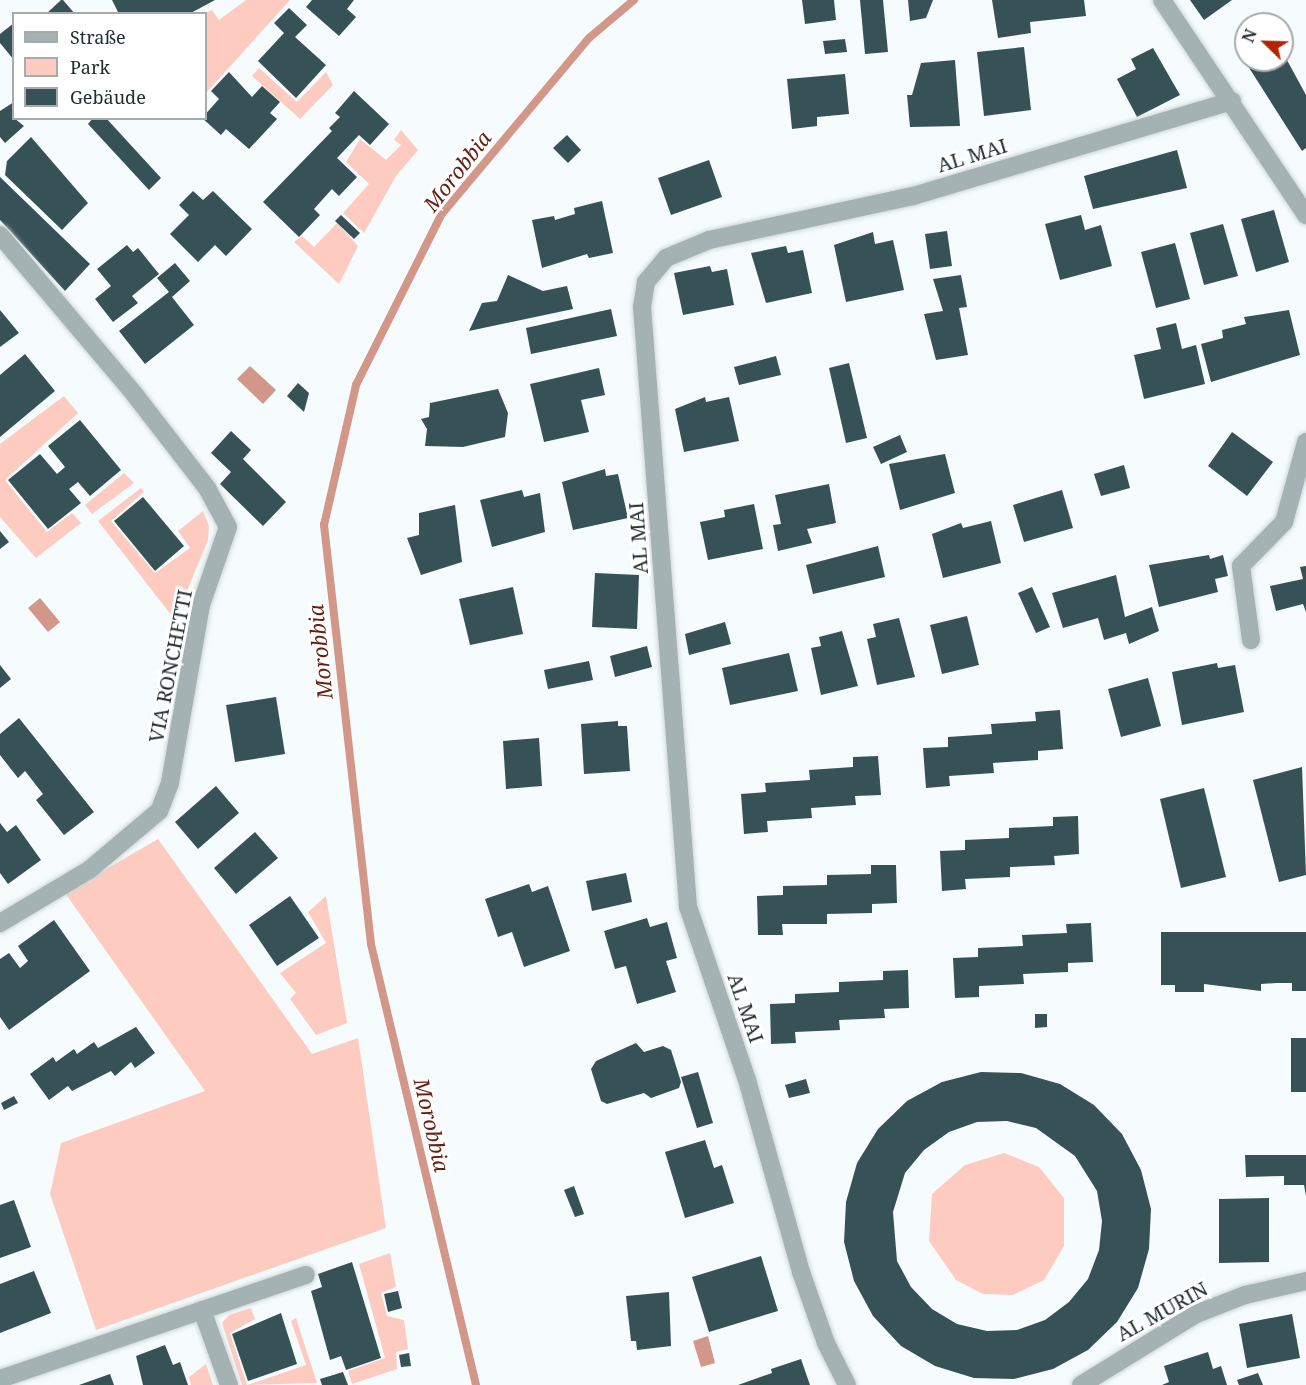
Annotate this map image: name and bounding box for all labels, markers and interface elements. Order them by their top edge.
legend [12,12,207,120]
north arrow [1234,12,1294,72]
text: Straße [70,25,126,49]
text: N [1237,26,1262,46]
text: Park [70,55,110,79]
text: Gebäude [70,85,146,109]
water label: Morobbia [418,126,496,216]
street label: AL MAI [934,133,1010,177]
street label: AL MAI [624,501,652,575]
street label: VIA RONCHETTI [143,587,197,745]
water label: Morobbia [302,603,338,701]
street label: AL MAI [723,970,769,1046]
water label: Morobbia [409,1076,455,1174]
street label: AL MURIN [1112,1276,1212,1346]

